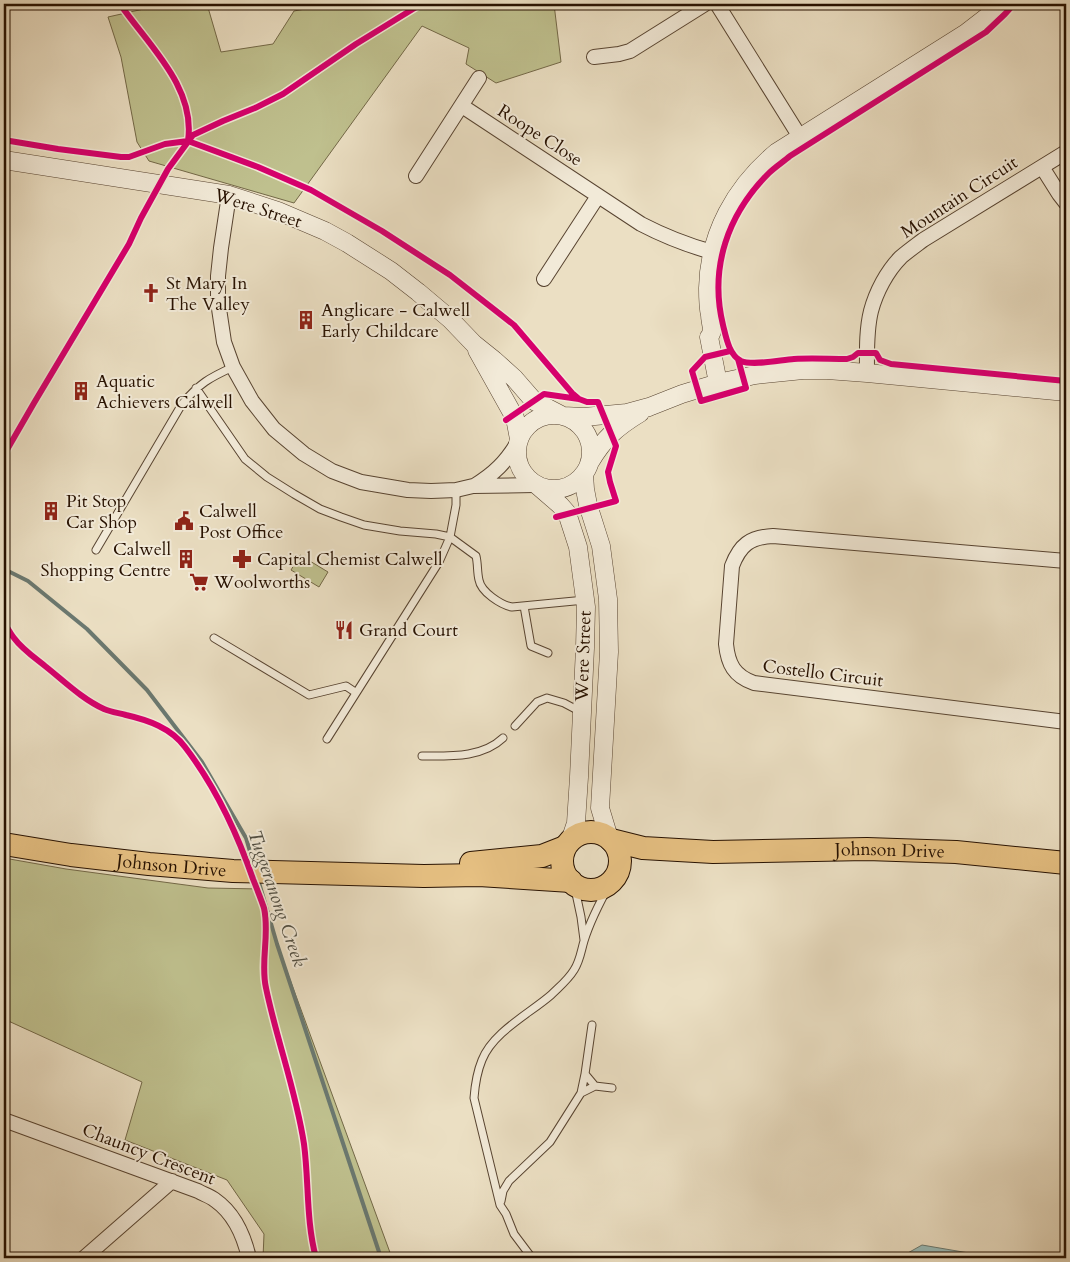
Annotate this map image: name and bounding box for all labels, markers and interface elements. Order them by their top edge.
street label: Roope Close [492,99,587,172]
street label: Mountain Circuit [896,150,1023,245]
street label: Were Street [210,182,305,235]
place label: St Mary In The Valley [166,271,250,317]
church icon: St Mary In The Valley [140,282,162,304]
place label: Anglicare - Calwell Early Childcare [321,298,470,344]
building icon: Anglicare - Calwell Early Childcare [295,309,317,331]
place label: Aquatic Achievers Calwell [96,369,233,415]
building icon: Aquatic Achievers Calwell [70,380,92,402]
place label: Pit Stop Car Shop [66,489,137,535]
place label: Calwell Post Office [199,499,283,545]
building icon: Pit Stop Car Shop [40,500,62,522]
public building icon: Calwell Post Office [173,510,195,532]
place label: Calwell Shopping Centre [40,537,171,583]
place label: Capital Chemist Calwell [257,547,443,572]
building icon: Calwell Shopping Centre [175,548,197,570]
pharmacy icon: Capital Chemist Calwell [231,548,253,570]
place label: Woolworths [213,570,310,595]
supermarket icon: Woolworths [188,571,210,593]
street label: Were Street [569,610,598,703]
place label: Grand Court [359,618,458,643]
restaurant icon: Grand Court [333,619,355,641]
street label: Costello Circuit [761,654,885,693]
water label: Tuggeranong Creek [241,826,313,971]
street label: Johnson Drive [831,837,945,865]
street label: Johnson Drive [112,848,227,883]
street label: Chauncy Crescent [79,1118,219,1191]

